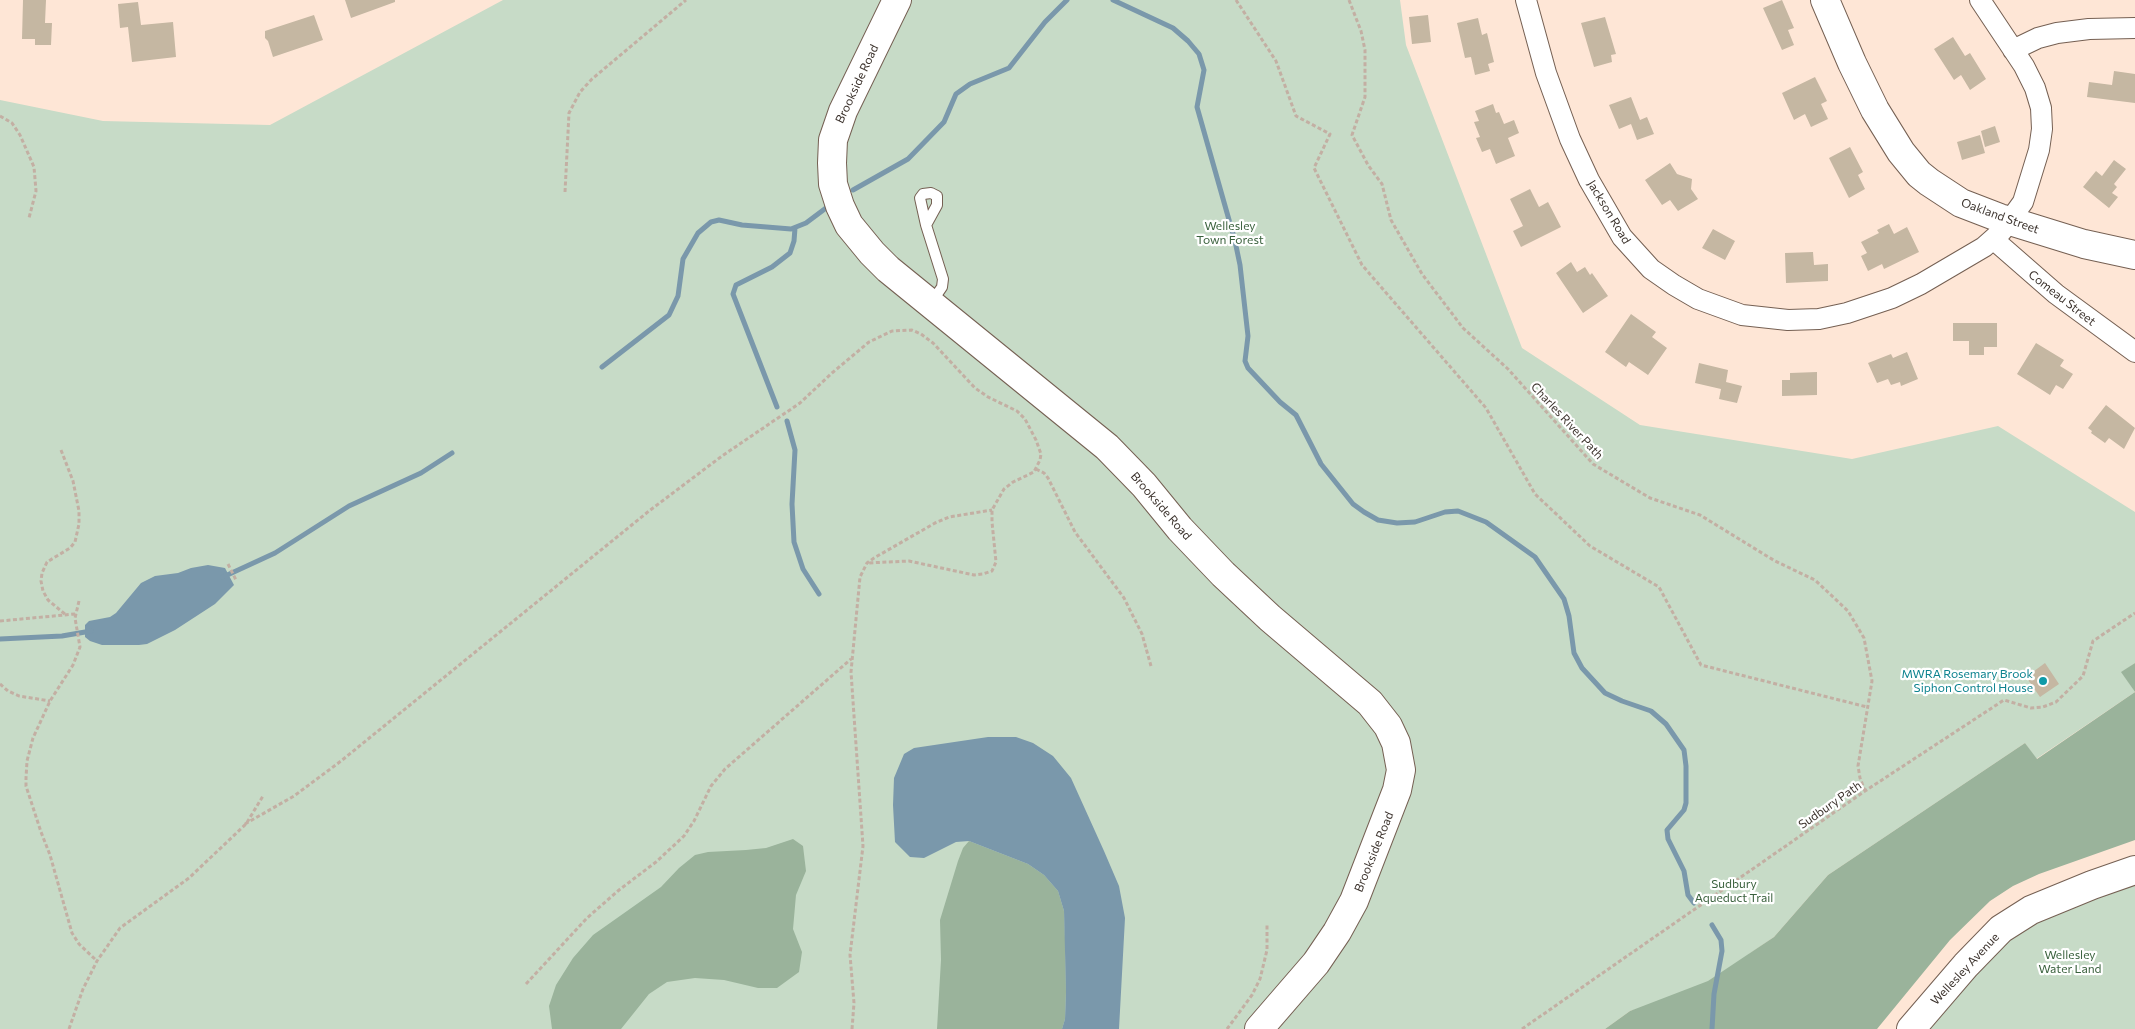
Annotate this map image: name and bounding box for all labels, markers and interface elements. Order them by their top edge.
street label: Brookside Road [832,42,882,126]
street label: Jackson Road [1584,177,1634,247]
street label: Oakland Street [1959,195,2041,237]
park label: Wellesley Town Forest [1196,219,1264,247]
street label: Comeau Street [2026,267,2098,329]
street label: Charles River Path [1528,380,1606,462]
street label: Brookside Road [1128,469,1194,543]
place label: MWRA Rosemary Brook Siphon Control House [1901,667,2033,695]
marker: MWRA Rosemary Brook Siphon Control House [2037,675,2049,687]
street label: Sudbury Path [1796,778,1864,832]
street label: Brookside Road [1351,810,1397,894]
park label: Sudbury Aqueduct Trail [1695,877,1773,905]
street label: Wellesley Avenue [1928,930,2002,1008]
park label: Wellesley Water Land [2038,948,2102,976]

